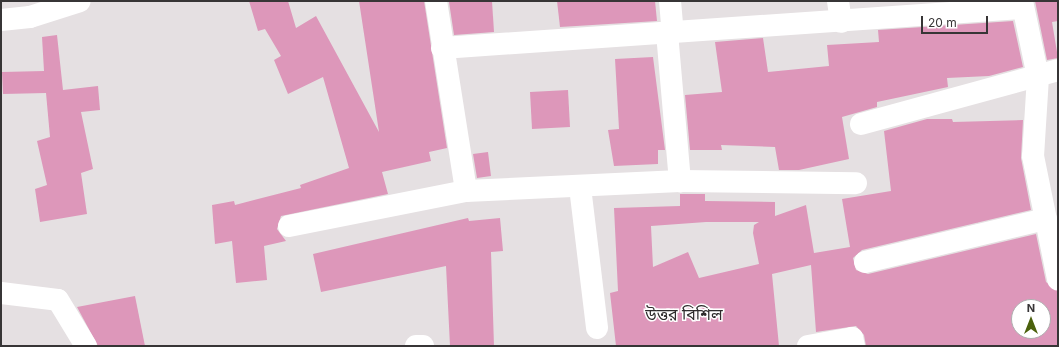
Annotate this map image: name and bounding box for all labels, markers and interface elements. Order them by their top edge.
scale bar [923,8,990,34]
text: 20 m [928,15,957,30]
north arrow [1011,299,1051,339]
text: N [1027,301,1035,315]
district label: উত্তর বিশিল [645,304,723,324]

